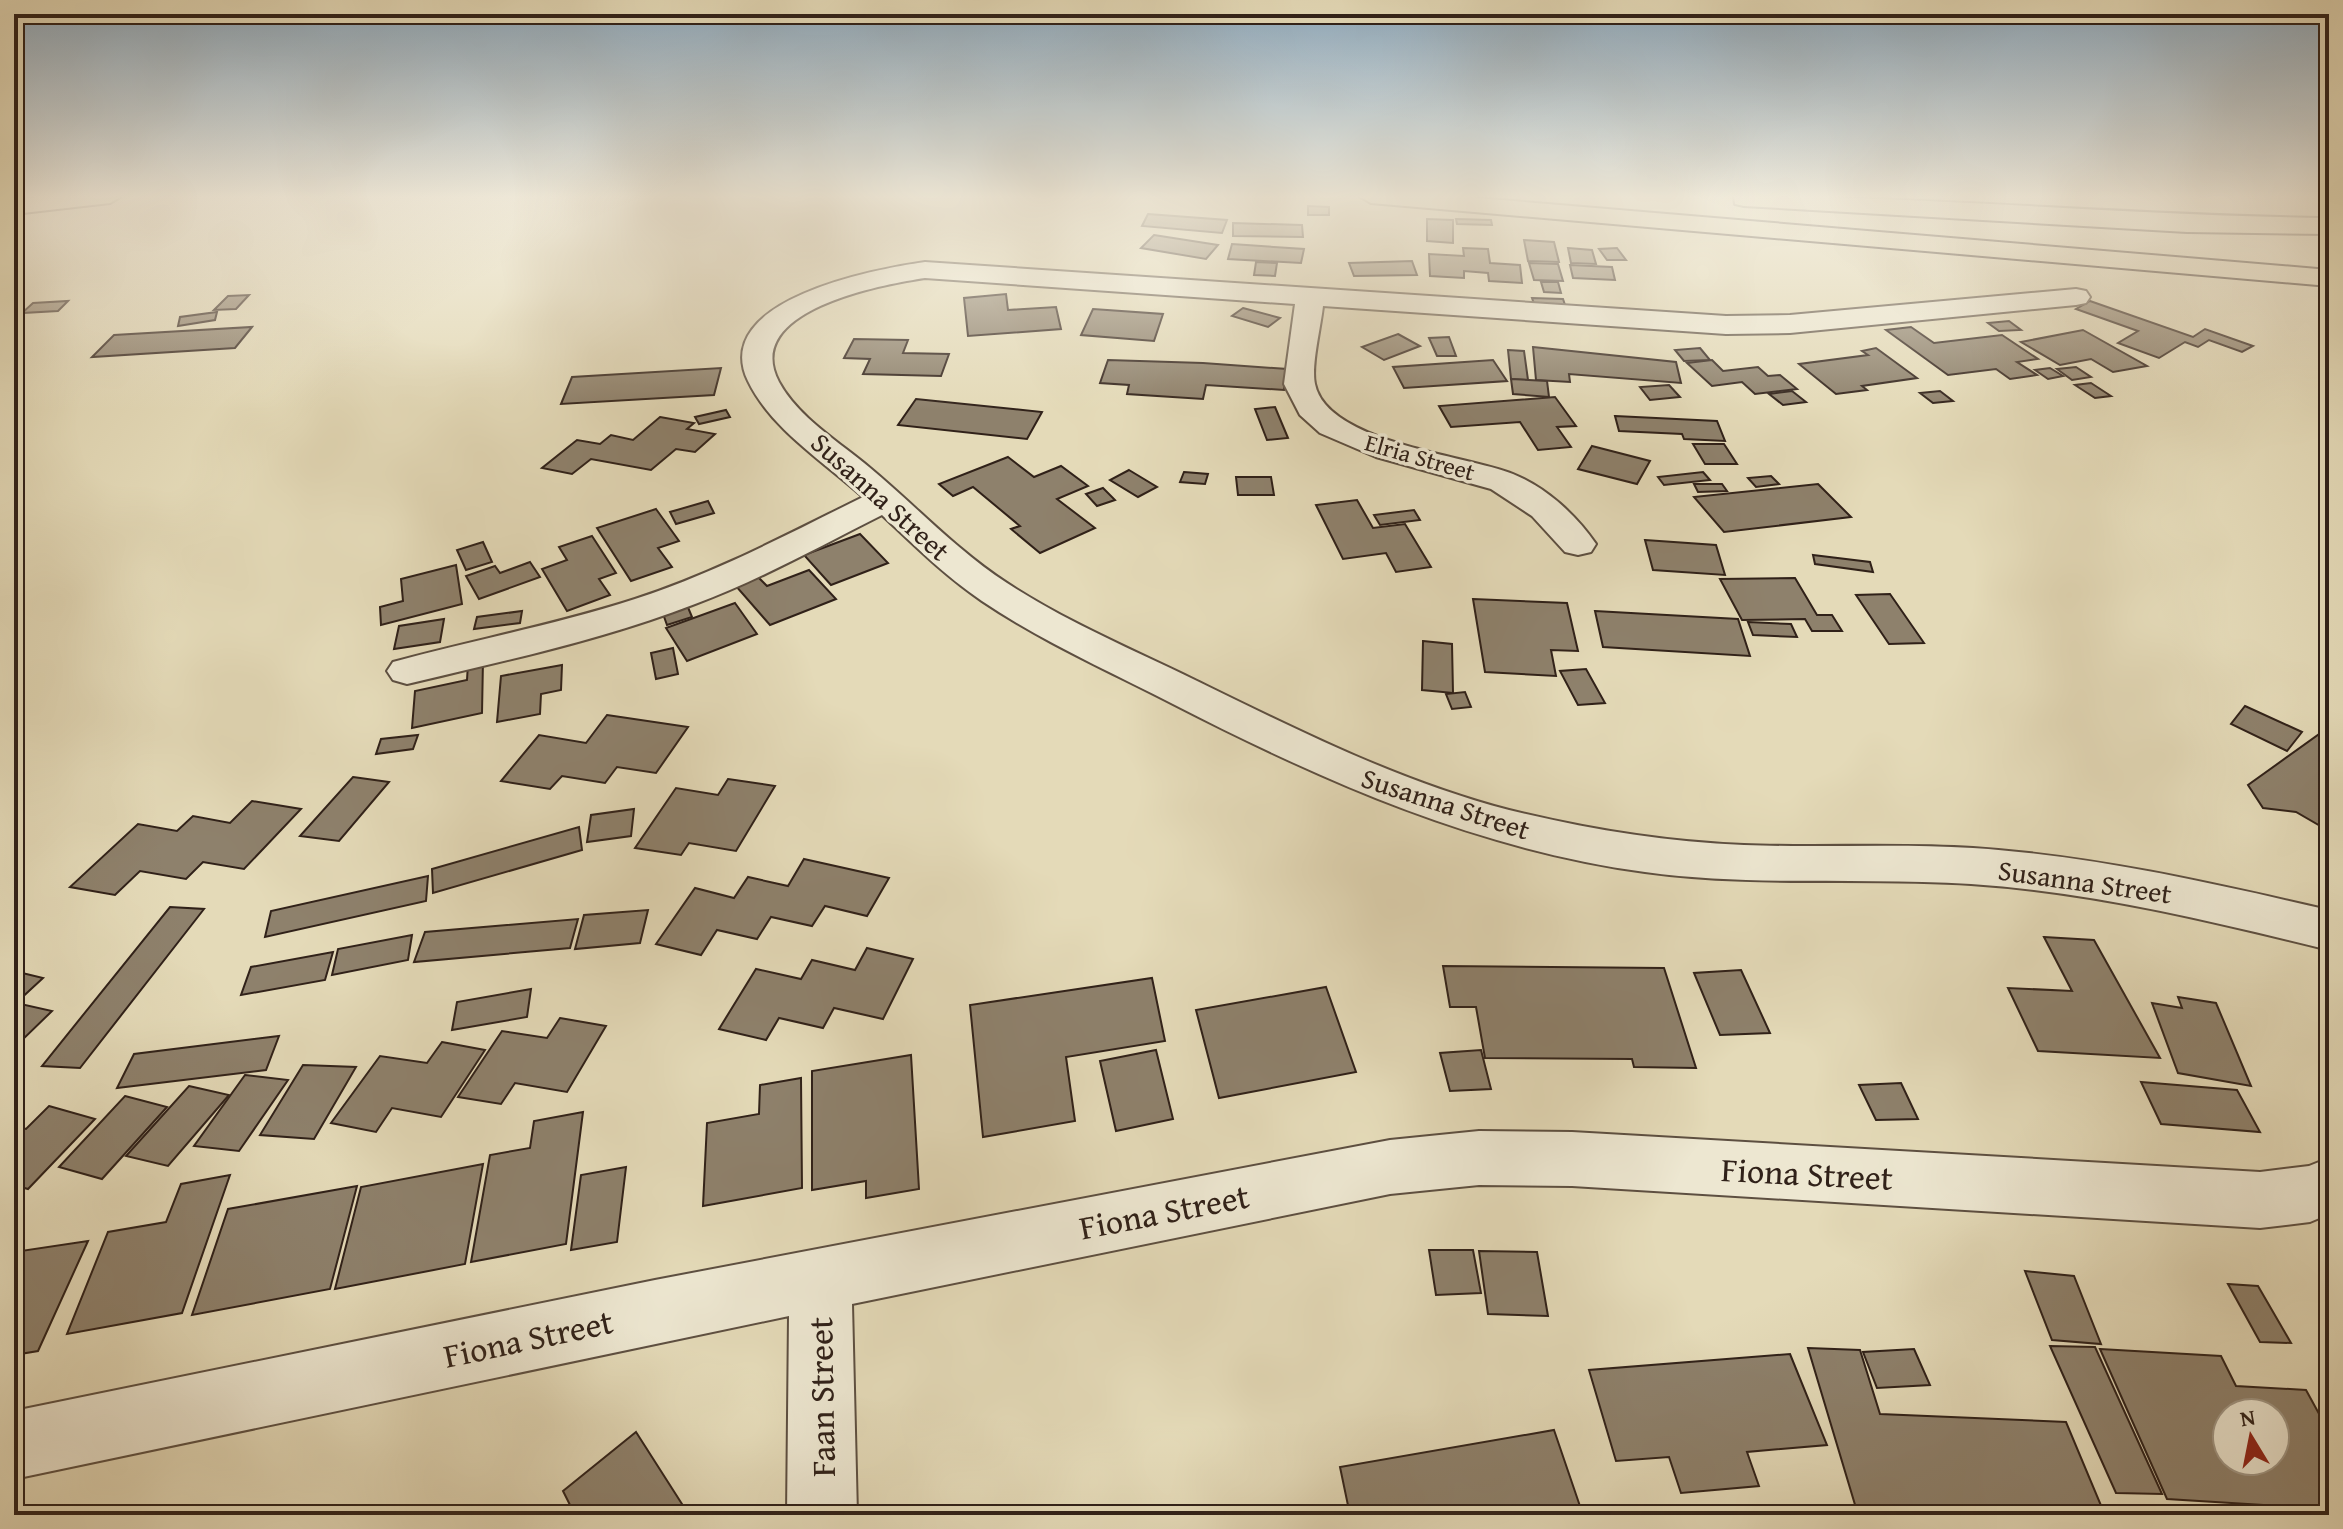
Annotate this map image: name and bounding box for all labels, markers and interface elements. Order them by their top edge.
street label: Susanna Street [802,422,960,570]
street label: Elria Street [1361,425,1480,490]
street label: Susanna Street [1357,756,1536,850]
street label: Susanna Street [1996,849,2175,913]
street label: Fiona Street [1720,1144,1894,1202]
street label: Fiona Street [1075,1171,1253,1251]
street label: Fiona Street [439,1296,617,1380]
street label: Faan Street [795,1317,847,1477]
north arrow [2211,1397,2291,1477]
text: N [2238,1400,2258,1434]

